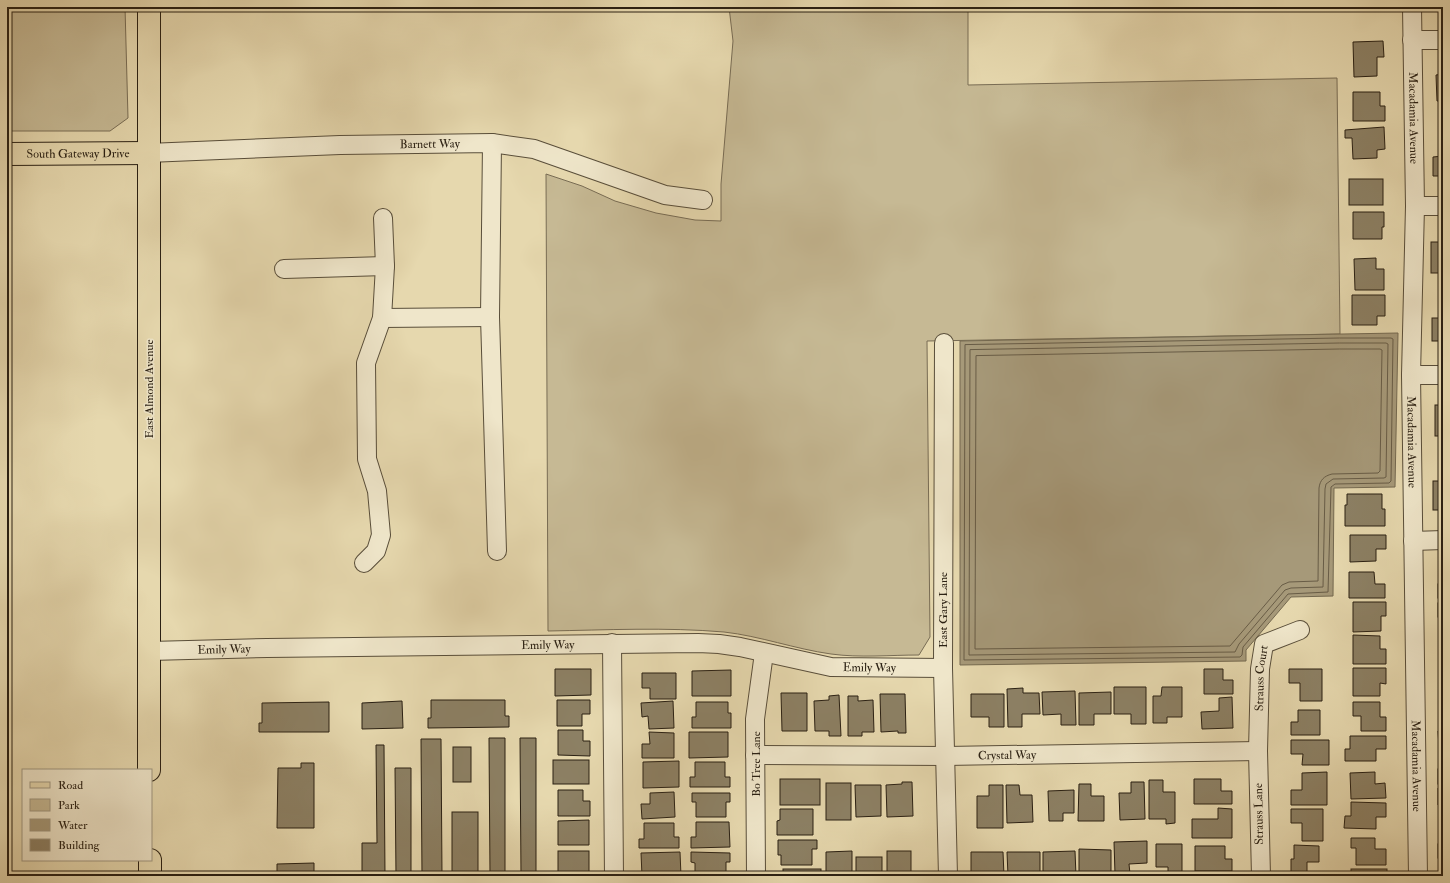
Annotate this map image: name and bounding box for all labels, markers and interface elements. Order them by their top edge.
street label: Macadamia Avenue [1405,72,1422,164]
street label: Barnett Way [400,136,461,152]
street label: South Gateway Drive [27,146,129,161]
street label: East Almond Avenue [142,339,157,439]
street label: Macadamia Avenue [1404,396,1420,488]
street label: East Gary Lane [936,572,951,648]
street label: Emily Way [521,637,575,653]
street label: Emily Way [197,641,252,657]
street label: Strauss Court [1251,644,1271,711]
street label: Emily Way [843,660,897,675]
street label: Macadamia Avenue [1408,720,1425,812]
street label: Bo Tree Lane [749,731,764,797]
street label: Crystal Way [978,747,1037,763]
legend [22,769,152,861]
text: Road [58,778,83,793]
street label: Strauss Lane [1251,783,1267,845]
text: Park [58,798,80,813]
text: Water [57,818,88,833]
text: Building [58,838,101,853]

